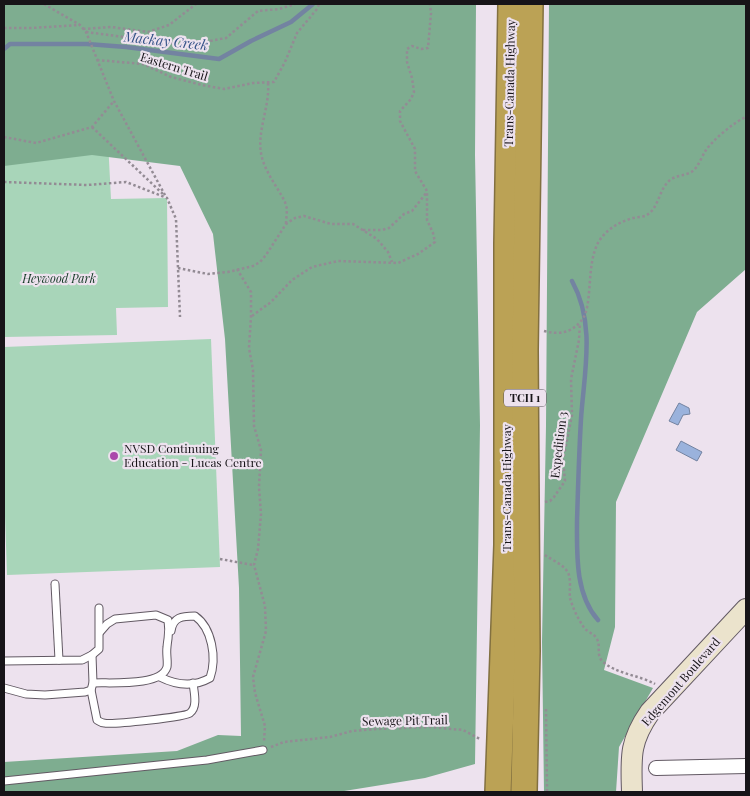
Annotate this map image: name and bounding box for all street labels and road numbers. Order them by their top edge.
street label: Trans-Canada Highway [500,19,518,147]
street label: Eastern Trail [139,48,211,84]
road number: TCH 1 [504,389,546,406]
street label: Expedition 3 [546,411,570,479]
street label: Trans-Canada Highway [498,424,514,552]
street label: Edgemont Boulevard [637,634,723,729]
street label: Sewage Pit Trail [362,711,449,729]

